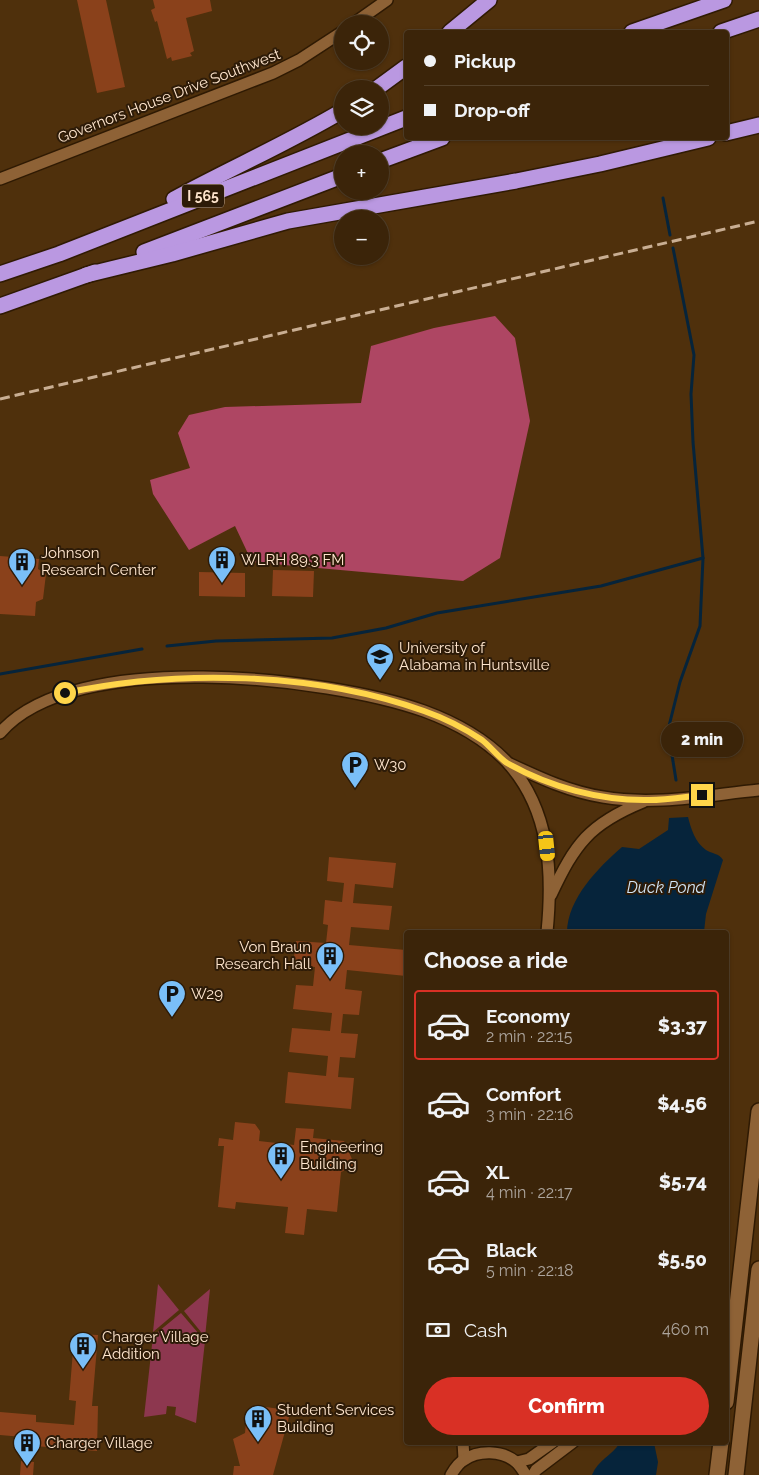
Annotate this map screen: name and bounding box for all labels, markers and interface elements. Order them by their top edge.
map controls [334,15,389,265]
button: locate [334,15,389,70]
street label: Governors House Drive Southwest [55,45,283,147]
text: Pickup [454,50,516,72]
button: layers [334,80,389,135]
text: Drop-off [454,99,530,121]
button: + [334,145,389,200]
road number: I 565 [182,185,224,208]
button: − [334,210,389,265]
place label: Johnson Research Center [41,544,157,579]
building icon: WLRH 89.3 FM [207,545,237,584]
building icon: Johnson Research Center [7,547,37,586]
place label: WLRH 89.3 FM [241,551,344,569]
place label: University of Alabama in Huntsville [399,639,550,674]
school or university icon: University of Alabama in Huntsville [365,642,395,681]
route start [54,682,76,704]
callout: 2 min [661,722,743,758]
text: 2 min [681,730,723,749]
parking icon: W30 [340,750,370,789]
place label: W30 [374,756,407,774]
route end [691,784,713,806]
car [537,830,556,862]
water label: Duck Pond [627,878,706,897]
place label: Von Braun Research Hall [215,938,312,973]
building icon: Von Braun Research Hall [315,941,345,980]
text: Choose a ride [424,947,568,973]
parking icon: W29 [157,979,187,1018]
place label: W29 [191,985,223,1003]
icon: car [426,1003,471,1048]
text: Economy [486,1005,570,1027]
text: $3.37 [658,1014,707,1036]
text: 2 min · 22:15 [486,1027,572,1046]
icon: car [426,1081,471,1126]
text: Comfort [486,1083,561,1105]
text: $4.56 [657,1092,707,1114]
text: 3 min · 22:16 [486,1105,574,1124]
place label: Engineering Building [300,1138,383,1173]
building icon: Engineering Building [266,1141,296,1180]
icon: car [426,1159,471,1204]
text: XL [486,1161,509,1183]
text: $5.74 [659,1170,707,1192]
text: 4 min · 22:17 [486,1183,573,1202]
icon: car [426,1237,471,1282]
text: Black [486,1239,537,1261]
text: $5.50 [657,1248,707,1270]
text: 5 min · 22:18 [486,1261,574,1280]
icon: cash [424,1316,452,1344]
text: Cash [464,1319,508,1341]
text: 460 m [662,1320,709,1339]
place label: Charger Village Addition [102,1328,209,1363]
building icon: Charger Village Addition [68,1331,98,1370]
button: Confirm [424,1377,709,1435]
place label: Student Services Building [277,1401,394,1436]
building icon: Student Services Building [243,1404,273,1443]
building icon: Charger Village [12,1428,42,1467]
place label: Charger Village [46,1434,153,1452]

